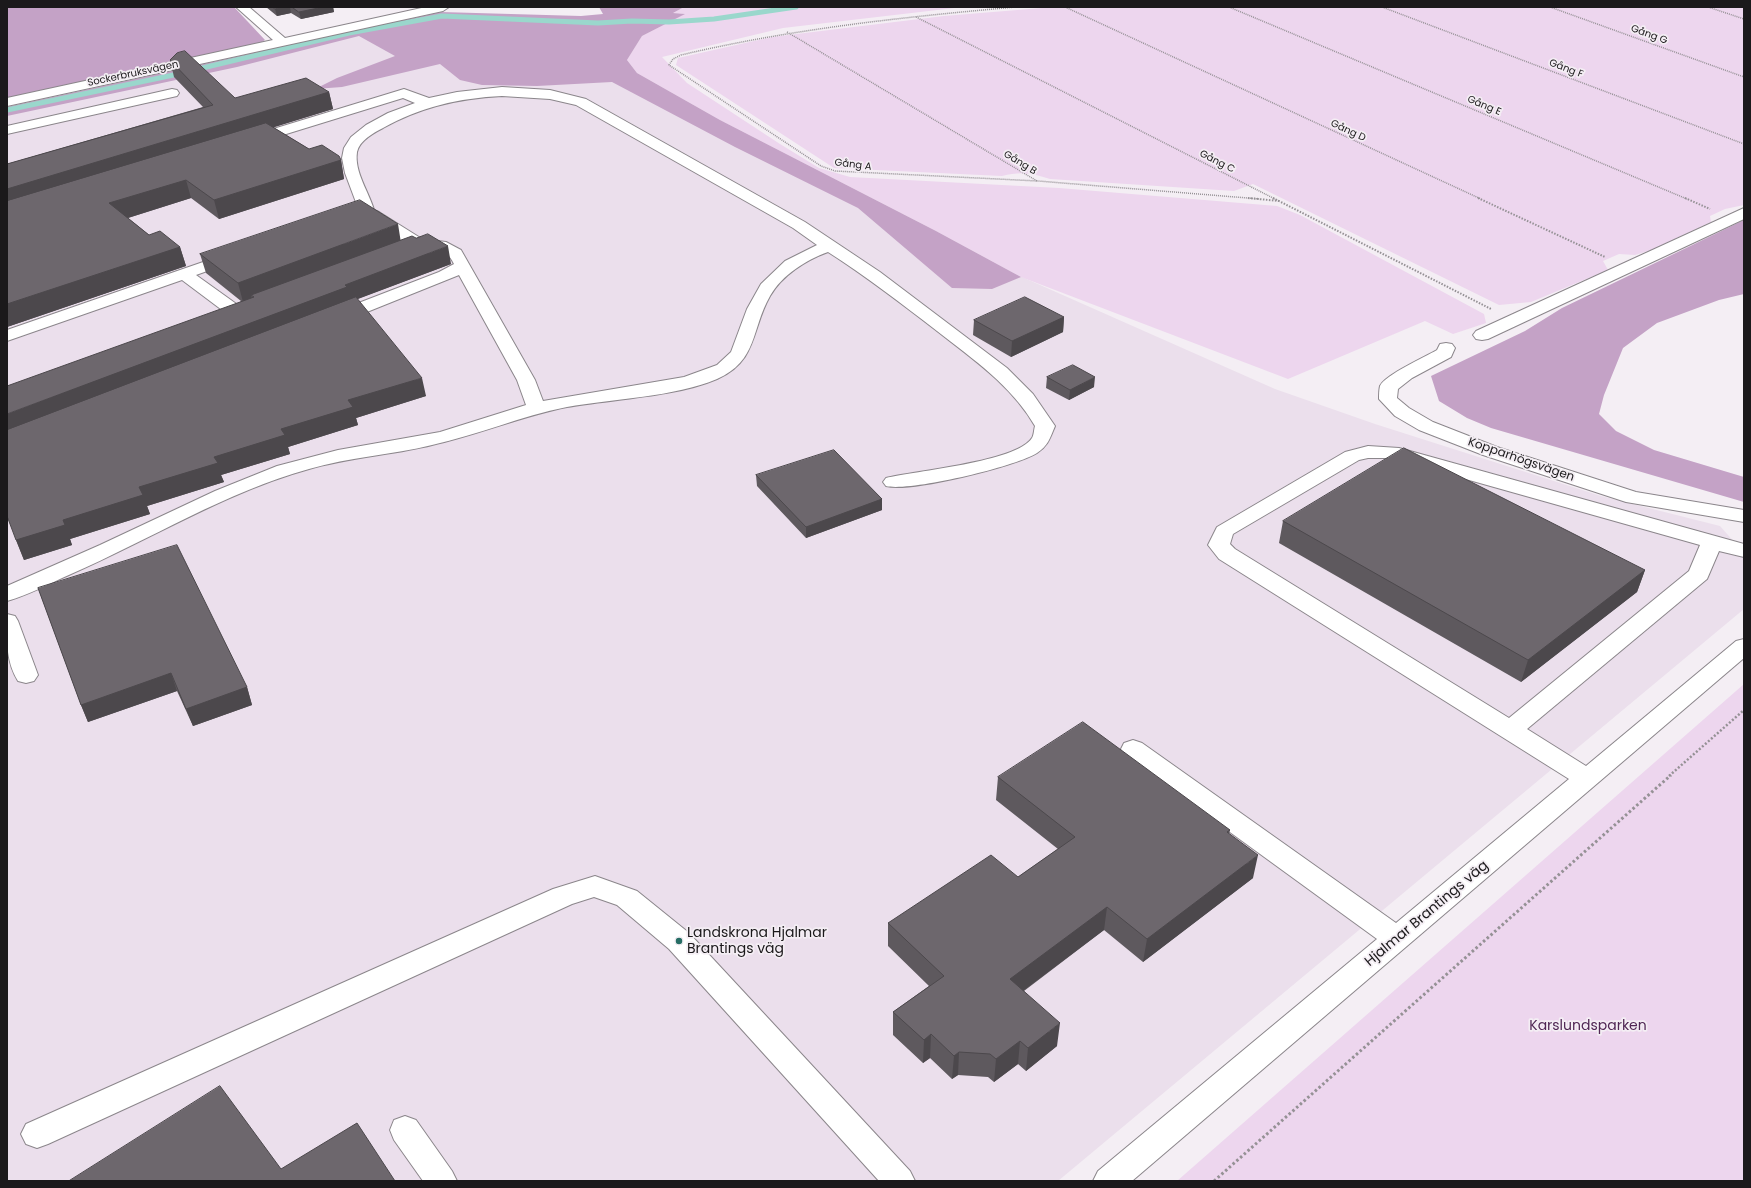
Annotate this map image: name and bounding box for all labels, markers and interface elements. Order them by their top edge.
street label: Gång G [1629,23,1669,47]
street label: Gång F [1547,57,1585,81]
street label: Sockerbruksvägen [87,59,179,89]
street label: Gång E [1465,94,1503,118]
street label: Gång D [1328,118,1368,144]
street label: Gång B [1001,148,1039,178]
street label: Gång C [1197,148,1237,176]
street label: Gång A [834,157,872,173]
street label: Kopparhögsvägen [1466,435,1576,485]
street label: Hjalmar Brantings väg [1362,857,1492,971]
place label: Landskrona Hjalmar Brantings väg [687,925,827,958]
marker: Landskrona Hjalmar Brantings väg [674,936,684,946]
park label: Karslundsparken [1529,1018,1647,1034]

